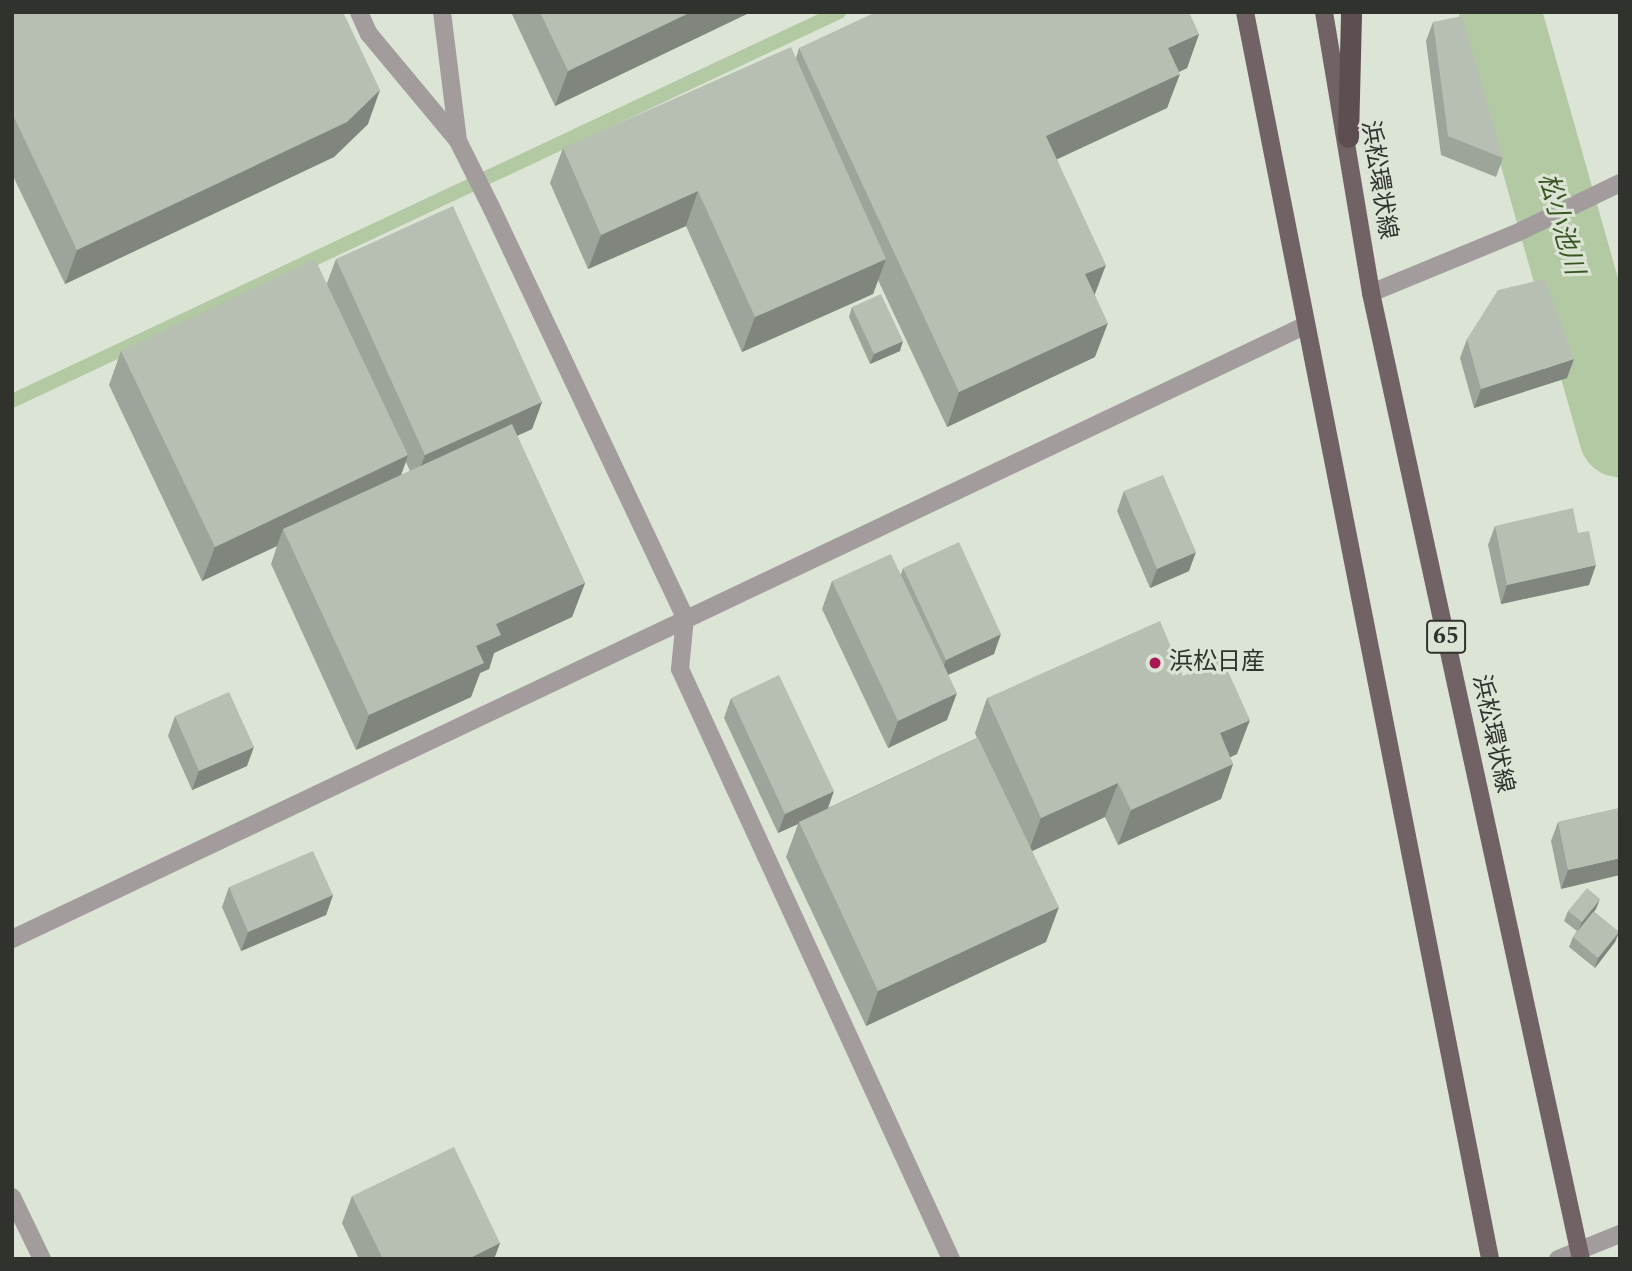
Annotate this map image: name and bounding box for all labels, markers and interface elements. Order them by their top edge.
street label: 浜松環状線 [1354,118,1402,242]
water label: 松小池川 [1531,170,1589,278]
road number: 65 [1425,618,1467,656]
place label: 浜松日産 [1169,649,1265,677]
marker: 浜松日産 [1147,655,1163,671]
street label: 浜松環状線 [1465,672,1519,796]

